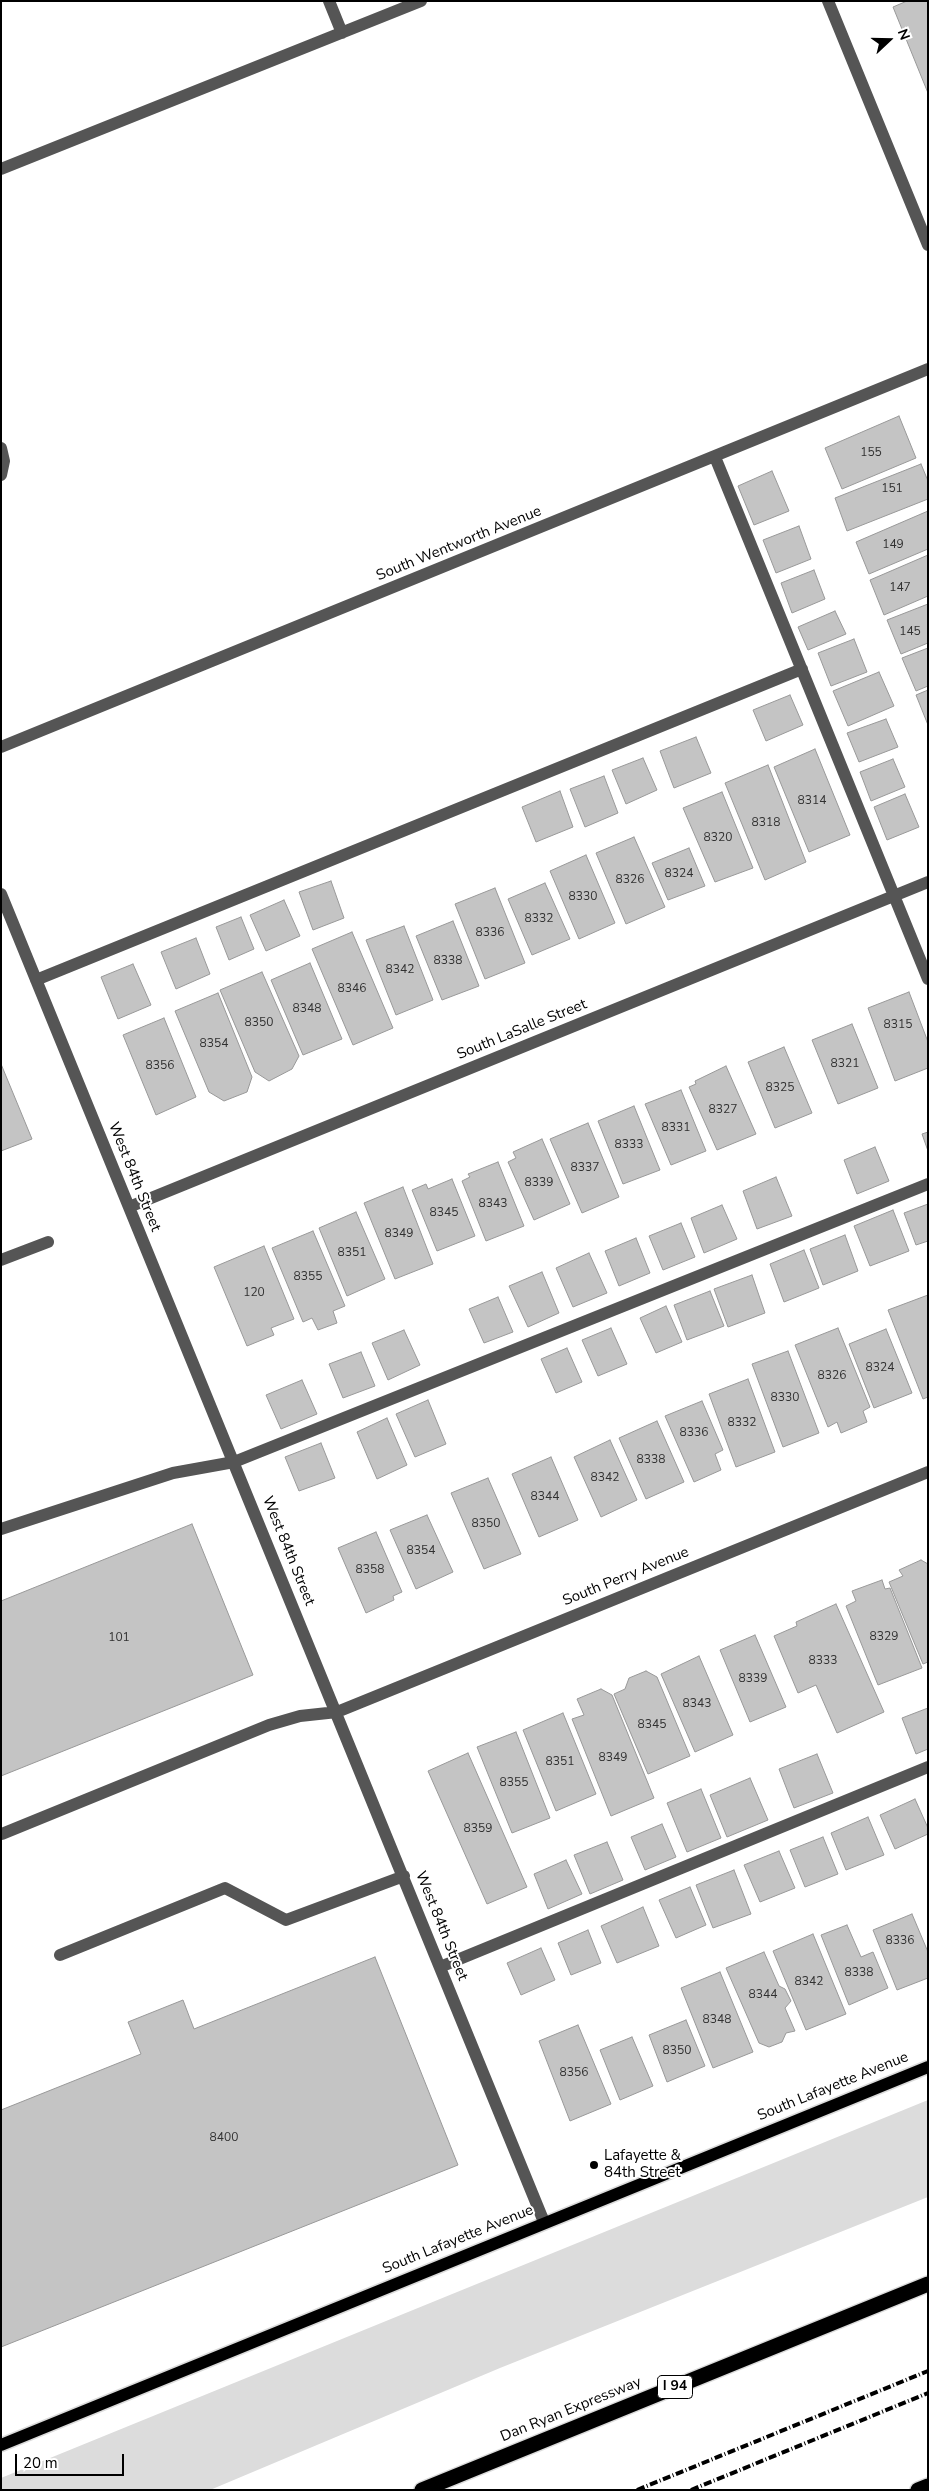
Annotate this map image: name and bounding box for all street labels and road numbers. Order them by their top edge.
street label: South Wentworth Avenue [374,503,544,585]
street label: South LaSalle Street [454,996,590,1064]
street label: West 84th Street [104,1120,164,1234]
street label: West 84th Street [258,1494,318,1608]
street label: South Perry Avenue [560,1543,692,1611]
street label: West 84th Street [411,1869,471,1983]
street label: South Lafayette Avenue [755,2048,911,2126]
street label: South Lafayette Avenue [380,2201,536,2279]
street label: Dan Ryan Expressway [498,2374,644,2446]
road number: I 94 [658,2376,692,2398]

